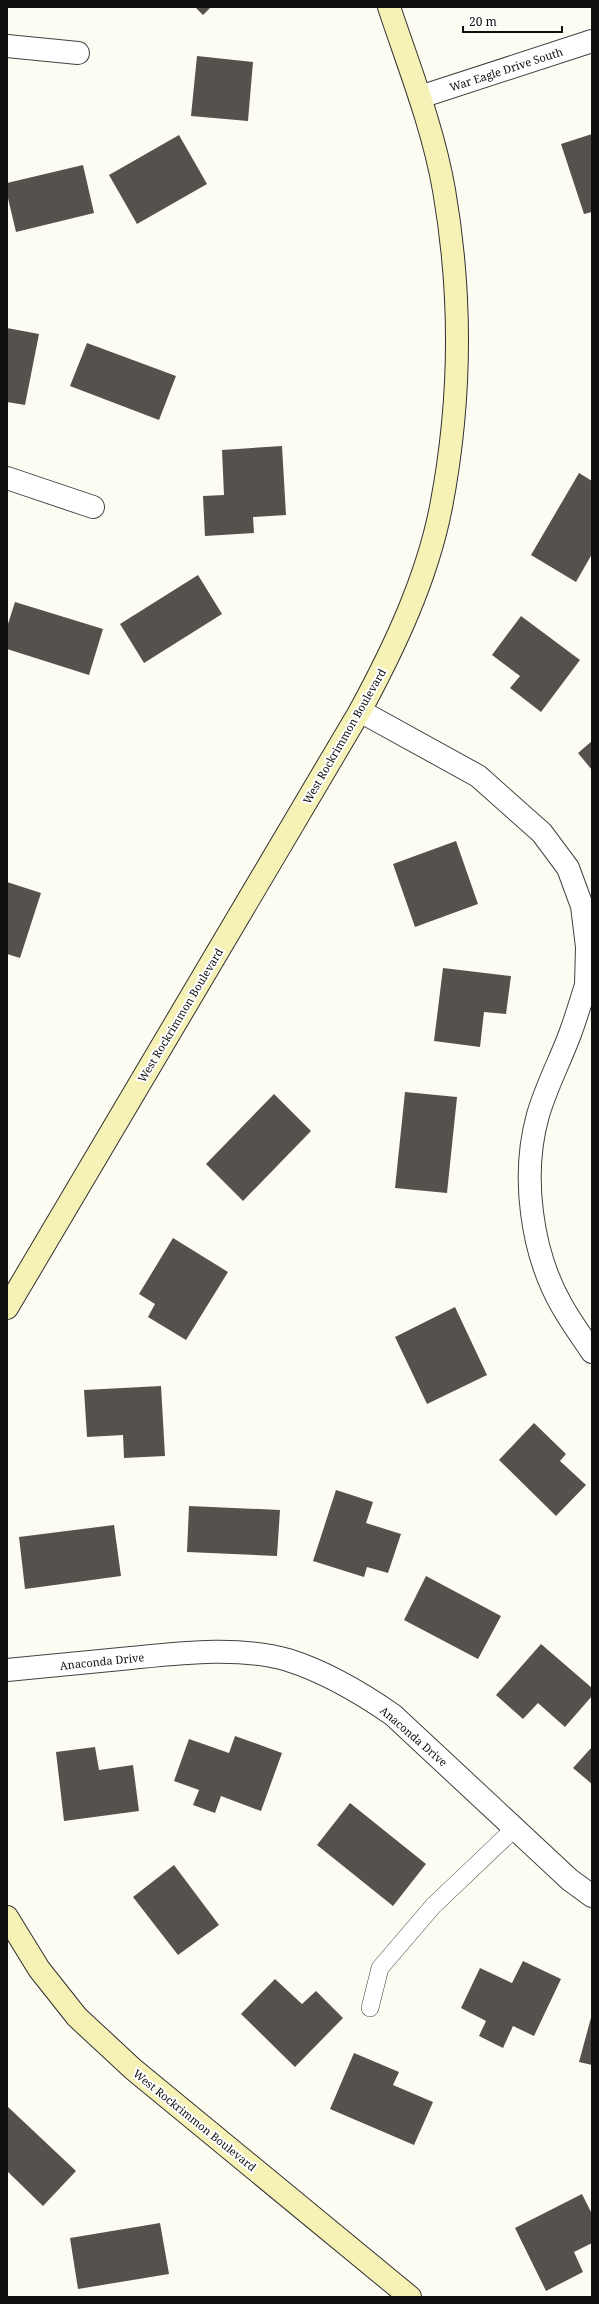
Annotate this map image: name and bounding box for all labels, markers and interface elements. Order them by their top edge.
scale bar [463,8,562,34]
text: 20 m [469,13,497,30]
street label: War Eagle Drive South [448,44,564,94]
street label: West Rockrimmon Boulevard [299,665,389,806]
street label: West Rockrimmon Boulevard [134,945,226,1085]
street label: Anaconda Drive [59,1649,145,1673]
street label: Anaconda Drive [377,1703,451,1770]
street label: West Rockrimmon Boulevard [130,2066,260,2174]

